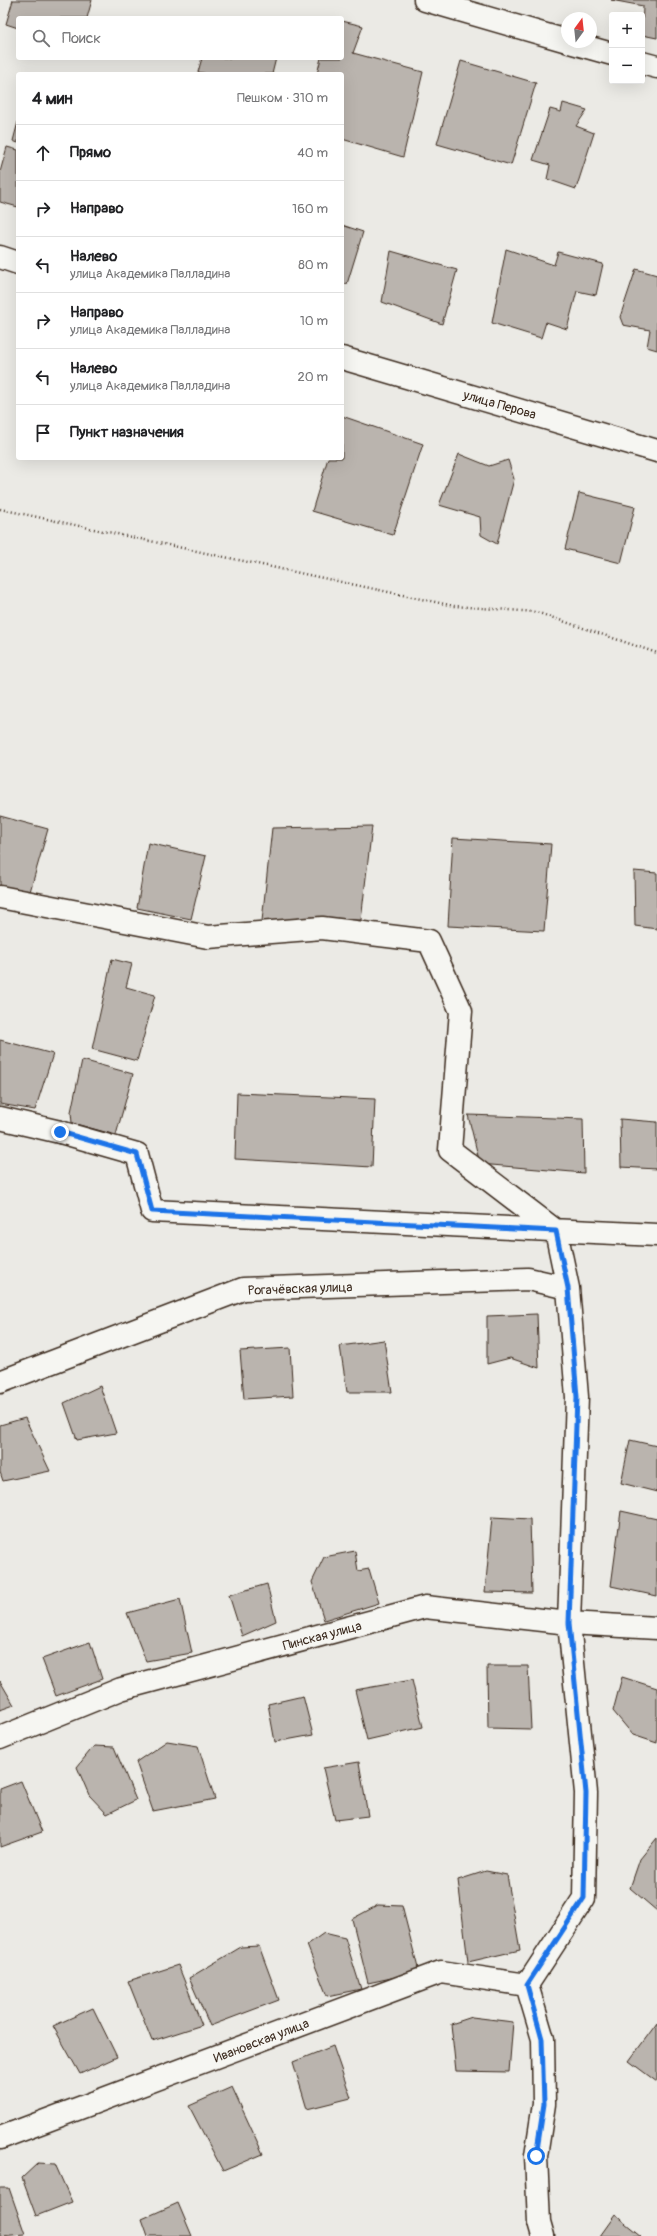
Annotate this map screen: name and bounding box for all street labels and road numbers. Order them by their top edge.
street label: улица Перова [461,387,538,423]
street label: Рогачёвская улица [248,1279,353,1299]
street label: Пинская улица [281,1618,363,1654]
street label: Ивановская улица [211,2015,311,2066]

